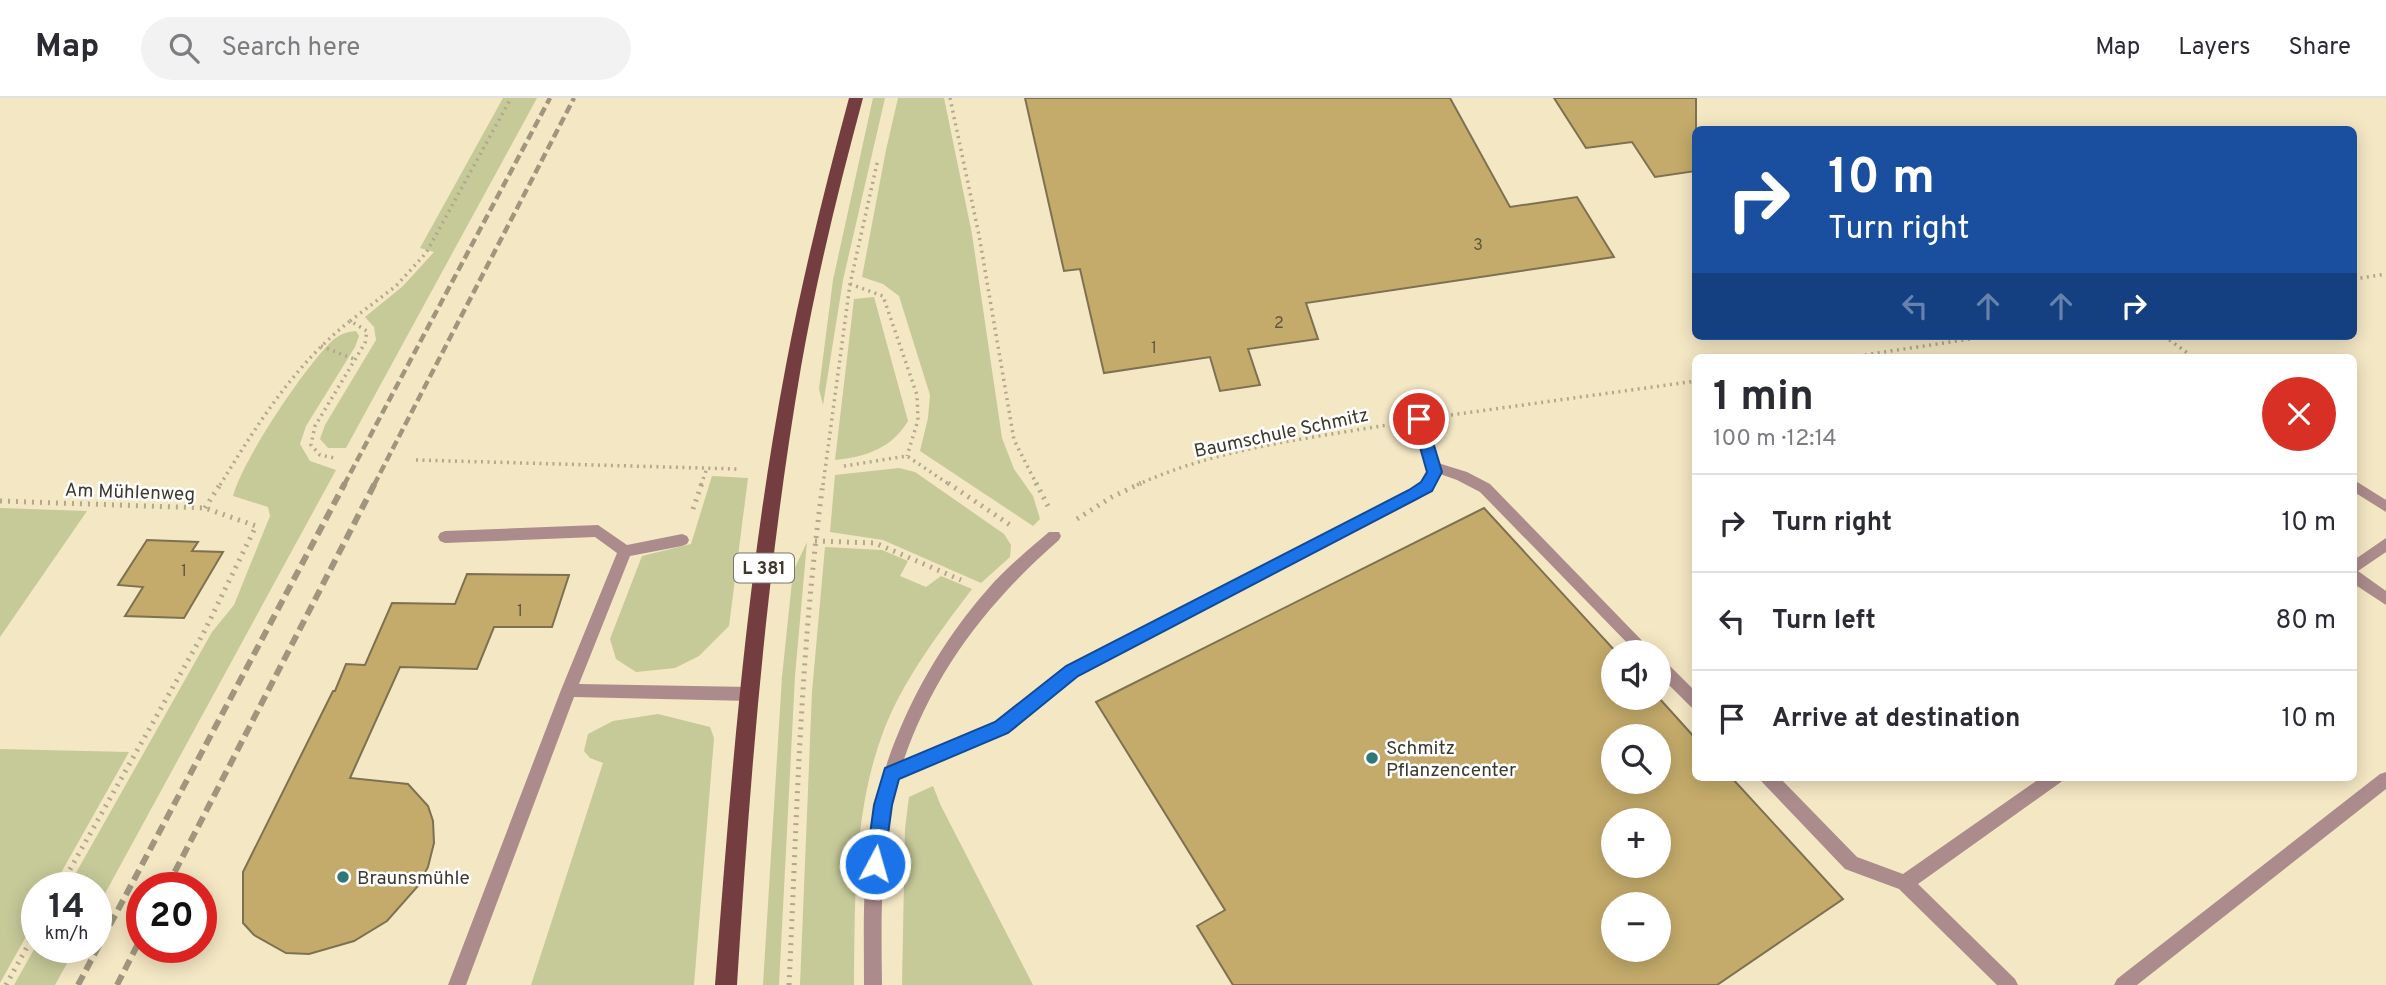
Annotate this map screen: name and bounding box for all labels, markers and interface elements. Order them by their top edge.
search box [141,17,631,80]
text: Map [35,27,99,69]
icon: search [165,29,203,67]
text: Search here [221,32,360,65]
text: Map [2095,33,2140,63]
text: Layers [2178,33,2250,63]
text: Share [2288,33,2351,63]
text: 10 m [1828,149,1935,211]
icon: right [1713,154,1804,245]
text: Turn right [1828,210,1970,250]
house number: 3 [1473,236,1483,256]
icon: left [1896,287,1934,325]
icon: ahead [1969,287,2007,325]
icon: ahead [2042,287,2080,325]
icon: right [2115,287,2153,325]
house number: 2 [1274,314,1284,334]
house number: 1 [1151,339,1157,359]
text: 1 min [1713,372,1814,425]
button: close [2262,377,2336,451]
pin [1389,389,1449,449]
icon: arrive [1400,400,1438,438]
street label: Baumschule Schmitz [1192,404,1371,464]
text: 100 m · 12:14 [1713,425,1837,454]
street label: Am Mühlenweg [64,479,196,507]
icon: right [1713,504,1751,542]
text: Turn right [1772,507,1892,540]
text: 10 m [2281,507,2336,540]
road number: L 381 [734,554,794,582]
house number: 1 [181,562,187,582]
house number: 1 [517,602,523,622]
icon: left [1713,602,1751,640]
text: Turn left [1772,605,1876,638]
text: 80 m [2276,605,2336,638]
map controls [1601,640,1671,962]
button: sound [1601,640,1671,710]
icon: arrive [1713,700,1751,738]
text: Arrive at destination [1772,703,2020,736]
text: 10 m [2281,703,2336,736]
button: search [1601,724,1671,794]
place label: Schmitz Pflanzencenter [1386,737,1517,783]
marker: Schmitz Pflanzencenter [1364,750,1380,766]
button: + [1601,808,1671,878]
position arrow [838,827,912,901]
place label: Braunsmühle [357,867,470,891]
marker: Braunsmühle [335,869,351,885]
speed limit sign: 20 [126,872,217,963]
text: 14 [48,886,85,930]
button: − [1601,892,1671,962]
text: km/h [45,923,88,946]

